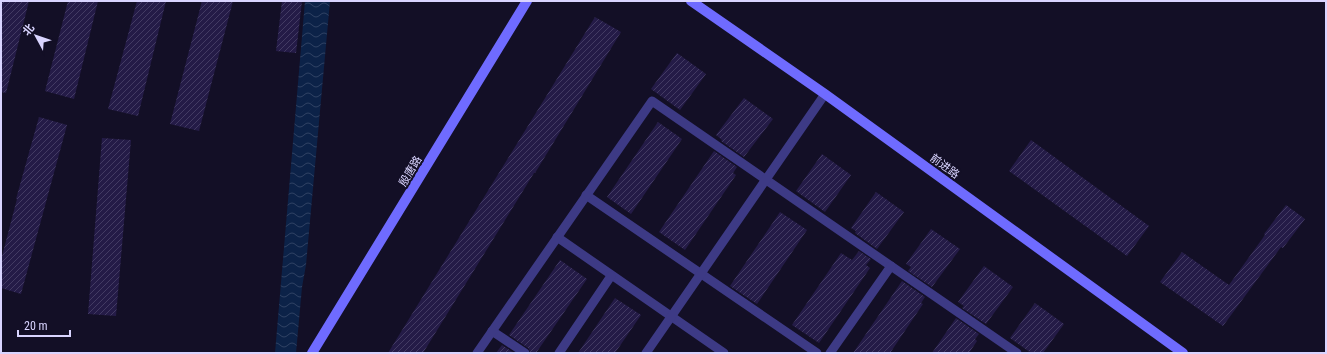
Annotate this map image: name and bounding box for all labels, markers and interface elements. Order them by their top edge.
north arrow [16,16,56,56]
text: 北 [20,22,37,38]
street label: 前进路 [928,151,962,181]
street label: 殷唐路 [396,154,424,189]
scale bar [18,312,70,338]
text: 20 m [24,319,48,333]

